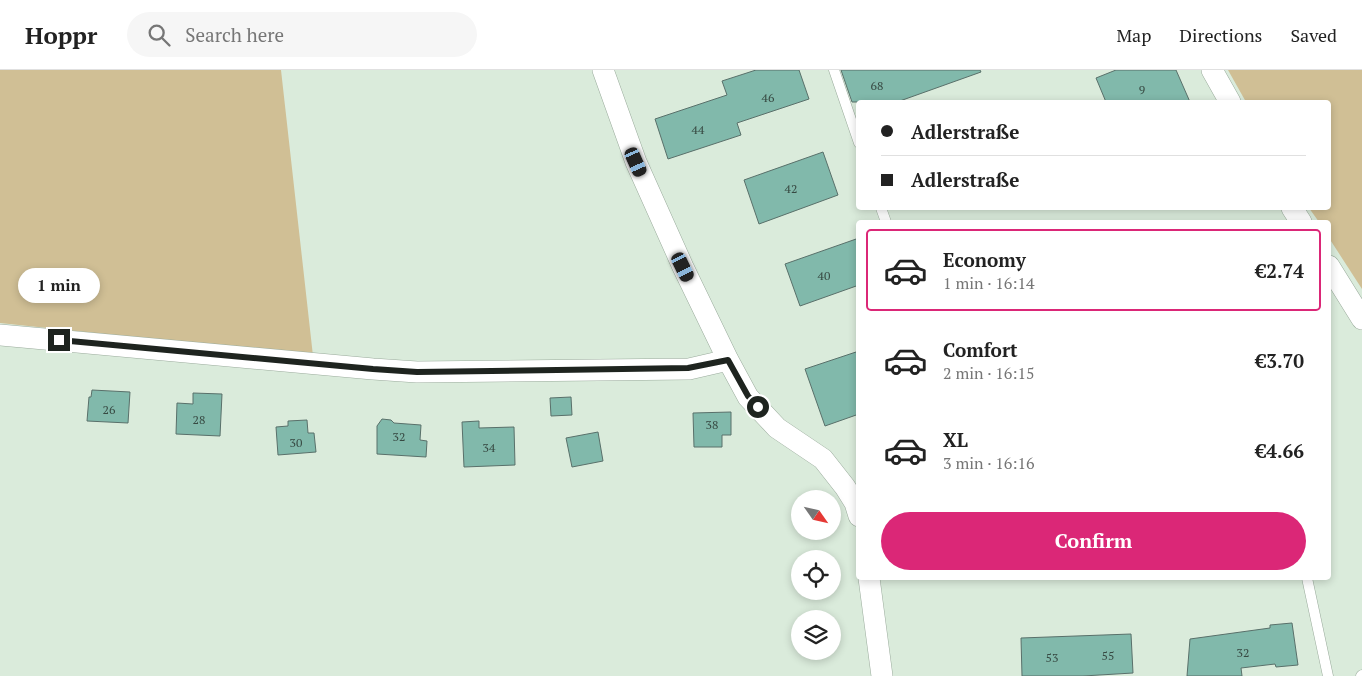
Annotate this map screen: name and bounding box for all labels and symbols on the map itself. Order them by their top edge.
house number: 68 [871,78,883,93]
house number: 9 [1139,82,1145,97]
house number: 46 [762,90,775,105]
house number: 44 [692,122,705,137]
car [623,145,648,179]
house number: 42 [785,181,797,196]
car [669,250,696,284]
callout: 1 min [18,268,100,302]
house number: 40 [818,268,830,283]
route end [48,329,70,351]
route start [747,396,769,418]
house number: 26 [103,402,116,417]
house number: 28 [193,412,205,427]
house number: 38 [706,417,718,432]
house number: 32 [393,429,405,444]
house number: 30 [290,435,302,450]
house number: 34 [483,440,496,455]
north arrow [791,490,841,540]
house number: 32 [1237,645,1249,660]
house number: 55 [1102,648,1114,663]
house number: 53 [1046,650,1058,665]

